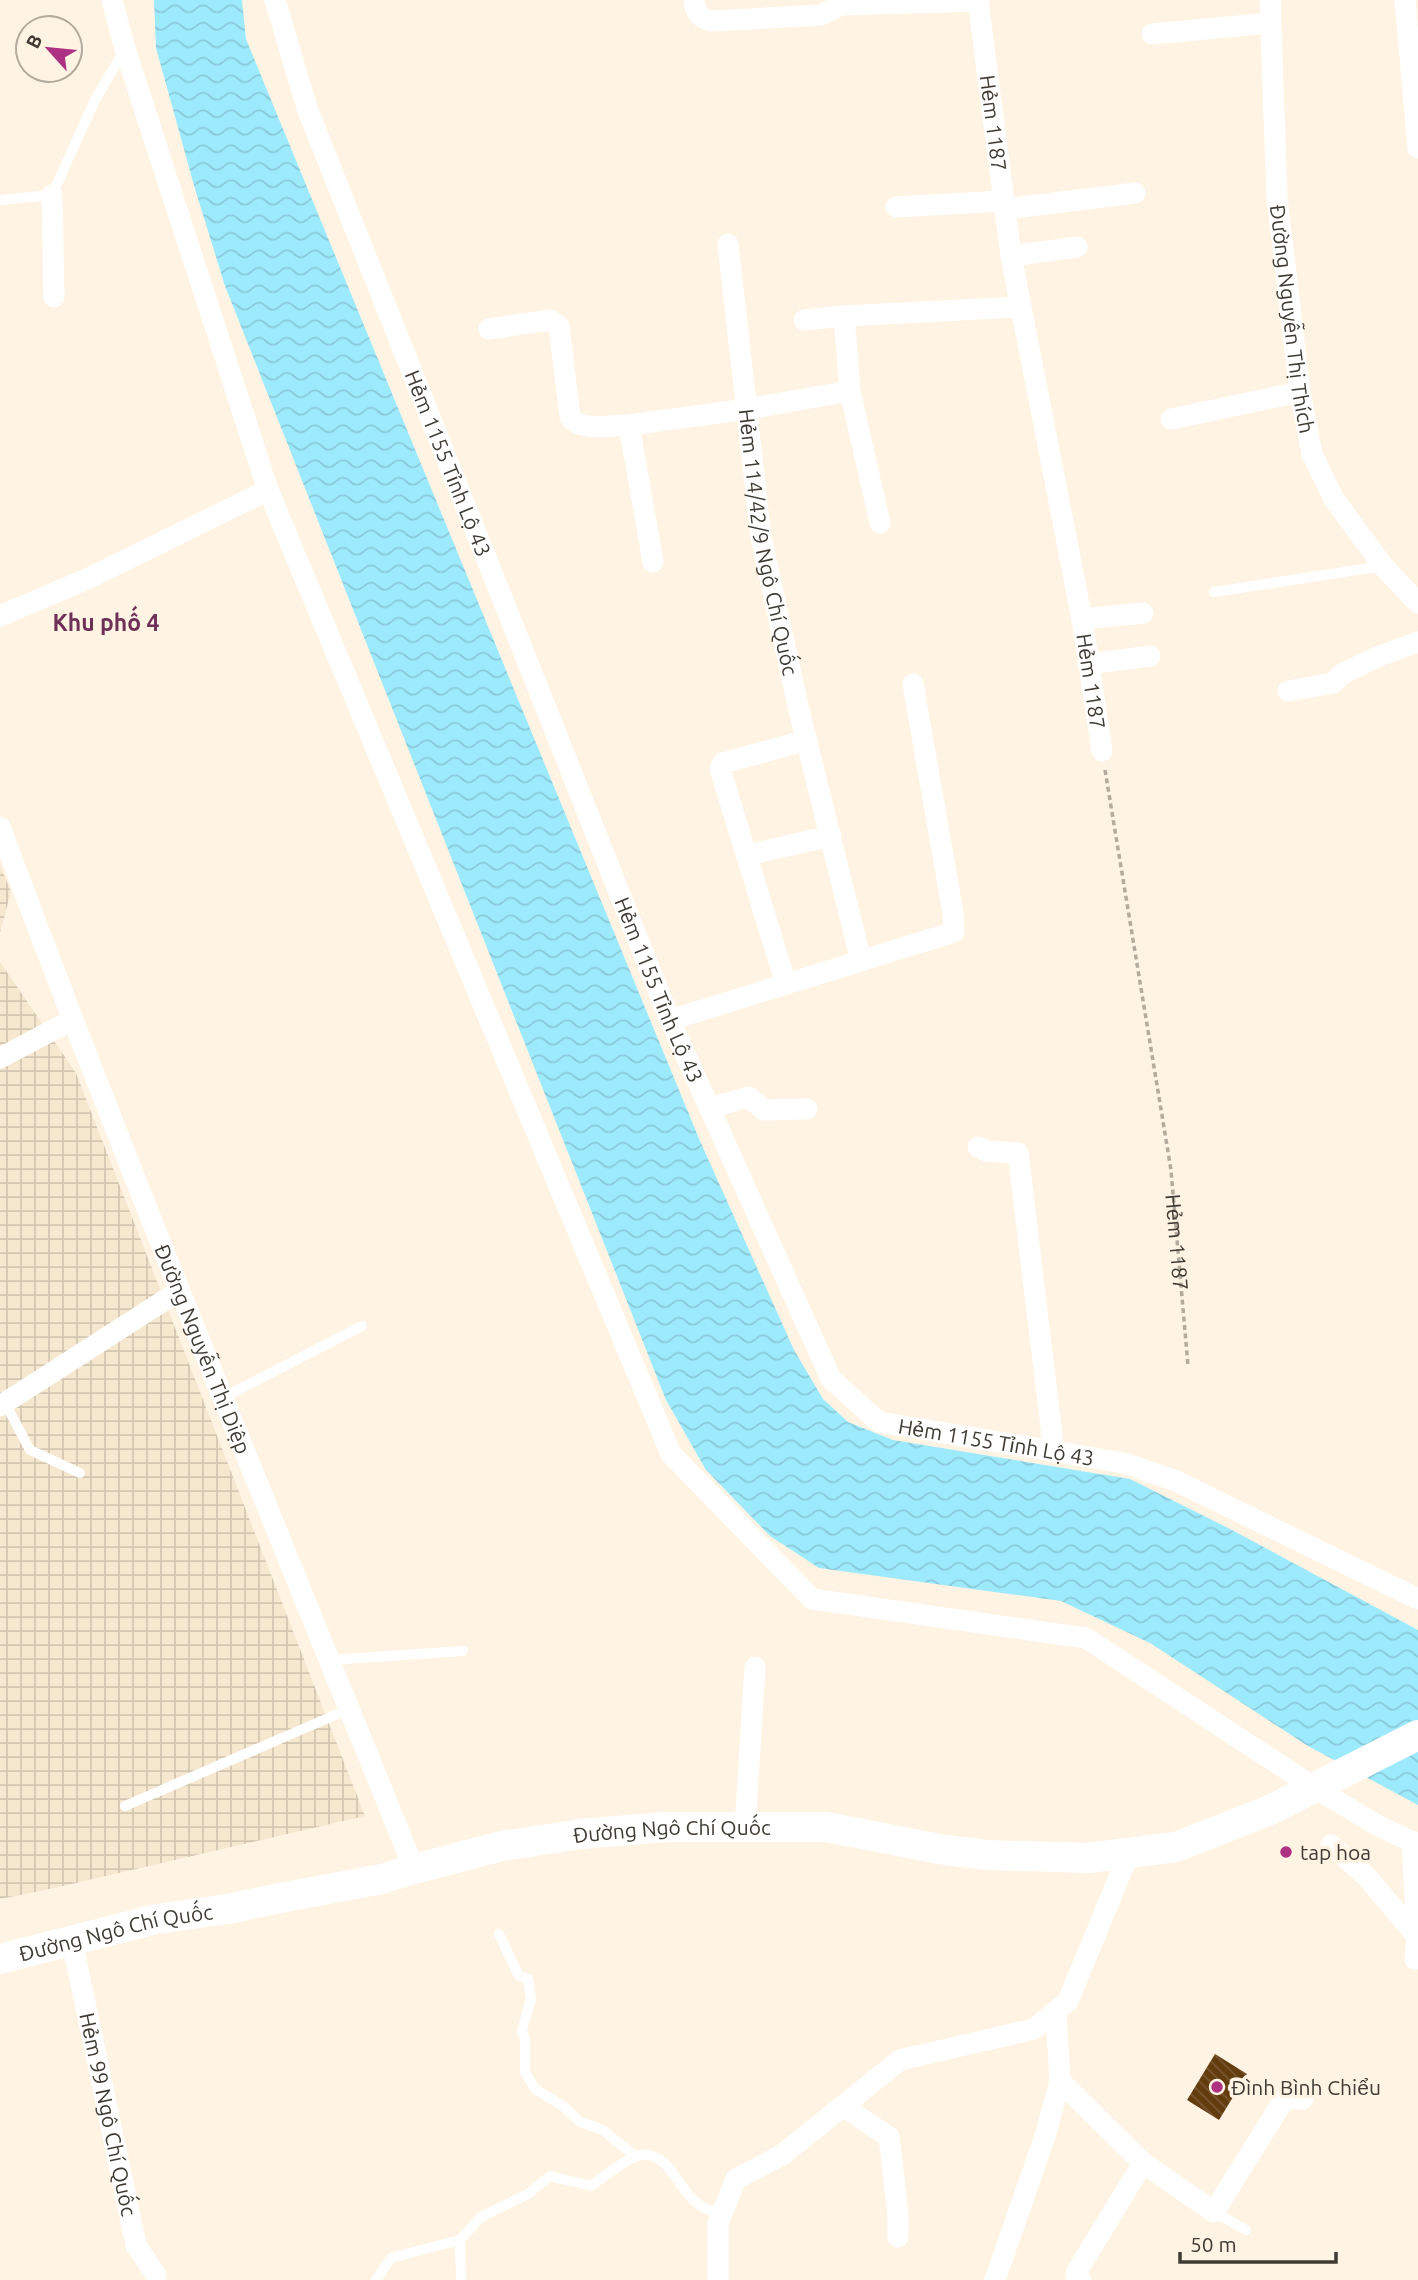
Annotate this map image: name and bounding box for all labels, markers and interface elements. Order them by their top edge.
north arrow [14,14,84,84]
text: B [21,31,47,52]
street label: Hẻm 1187 [976,73,1012,172]
street label: Đường Nguyễn Thị Thích [1266,203,1320,435]
street label: Hẻm 1155 Tỉnh Lộ 43 [401,367,496,560]
street label: Hẻm 114/42/9 Ngô Chí Quốc [735,408,803,678]
district label: Khu phố 4 [52,605,160,635]
street label: Hẻm 1187 [1072,632,1111,731]
street label: Hẻm 1155 Tỉnh Lộ 43 [610,894,708,1086]
street label: Hẻm 1187 [1161,1193,1193,1292]
street label: Đường Nguyễn Thị Diệp [150,1241,256,1457]
street label: Hẻm 1155 Tỉnh Lộ 43 [897,1413,1096,1470]
street label: Đường Ngô Chí Quốc [571,1813,771,1847]
place label: tap hoa [1300,1840,1371,1864]
marker: tap hoa [1278,1844,1294,1860]
street label: Đường Ngô Chí Quốc [16,1898,214,1966]
street label: Hẻm 99 Ngô Chí Quốc [75,2010,142,2218]
place label: Đình Bình Chiểu [1231,2075,1381,2099]
marker: Đình Bình Chiểu [1209,2079,1225,2095]
scale bar [1180,2220,1336,2264]
text: 50 m [1190,2232,1237,2256]

